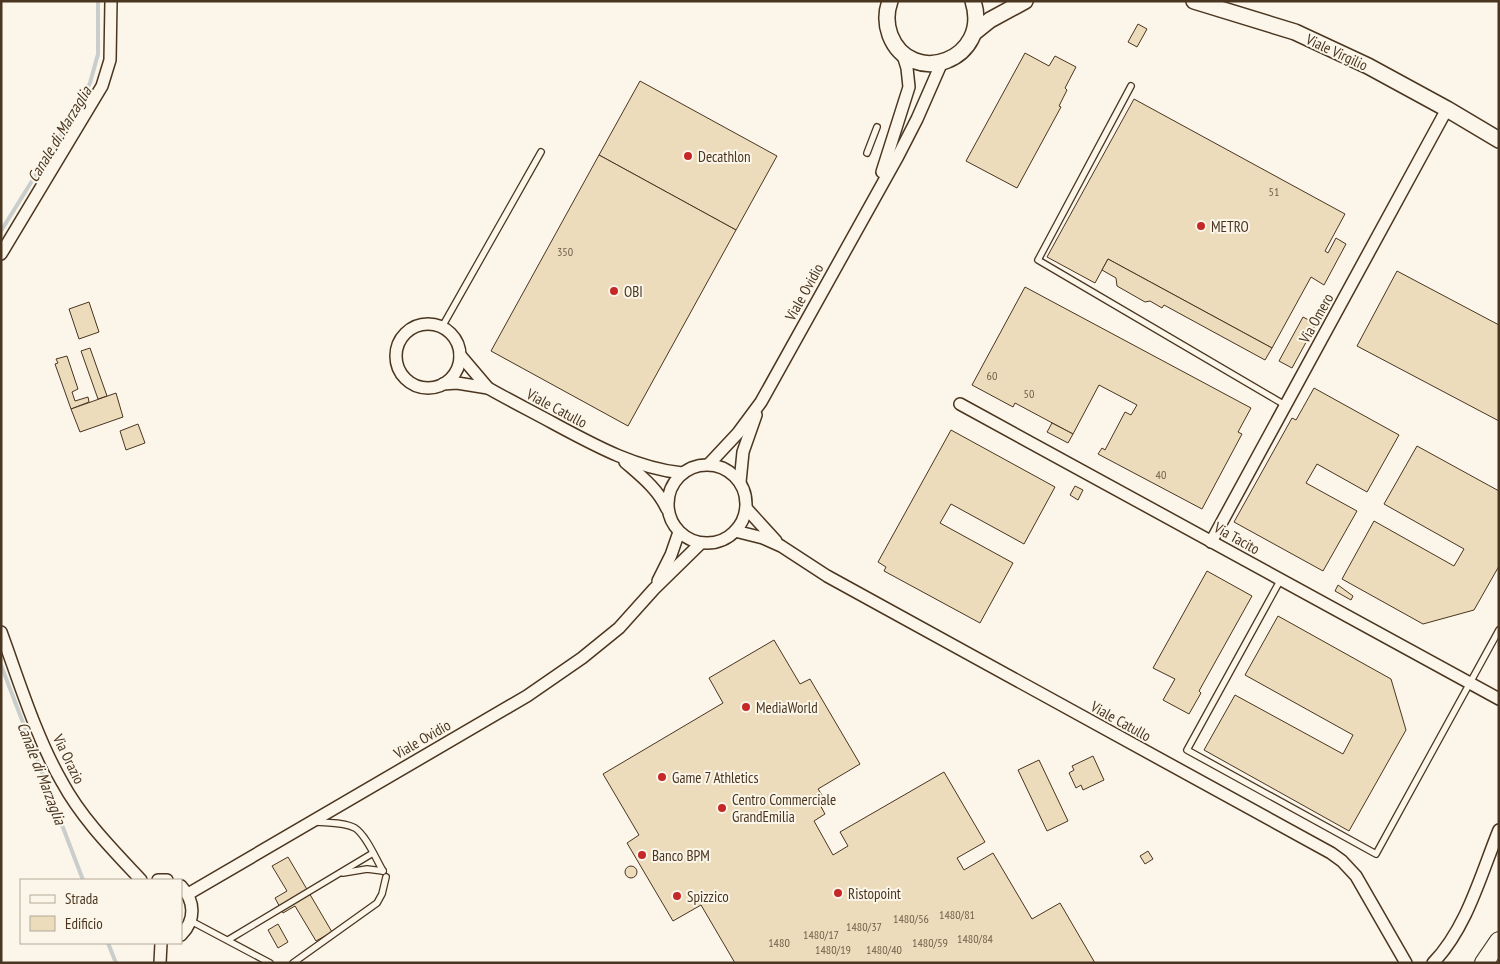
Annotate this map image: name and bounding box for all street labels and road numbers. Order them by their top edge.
street label: Viale Virgilio [1302,29,1371,75]
street label: Viale Ovidio [780,260,827,325]
street label: Via Omero [1294,290,1337,347]
street label: Viale Catullo [523,384,591,432]
street label: Via Tacito [1210,517,1263,558]
street label: Viale Catullo [1087,696,1154,745]
street label: Viale Ovidio [389,715,454,763]
street label: Via Orazio [48,730,89,787]

